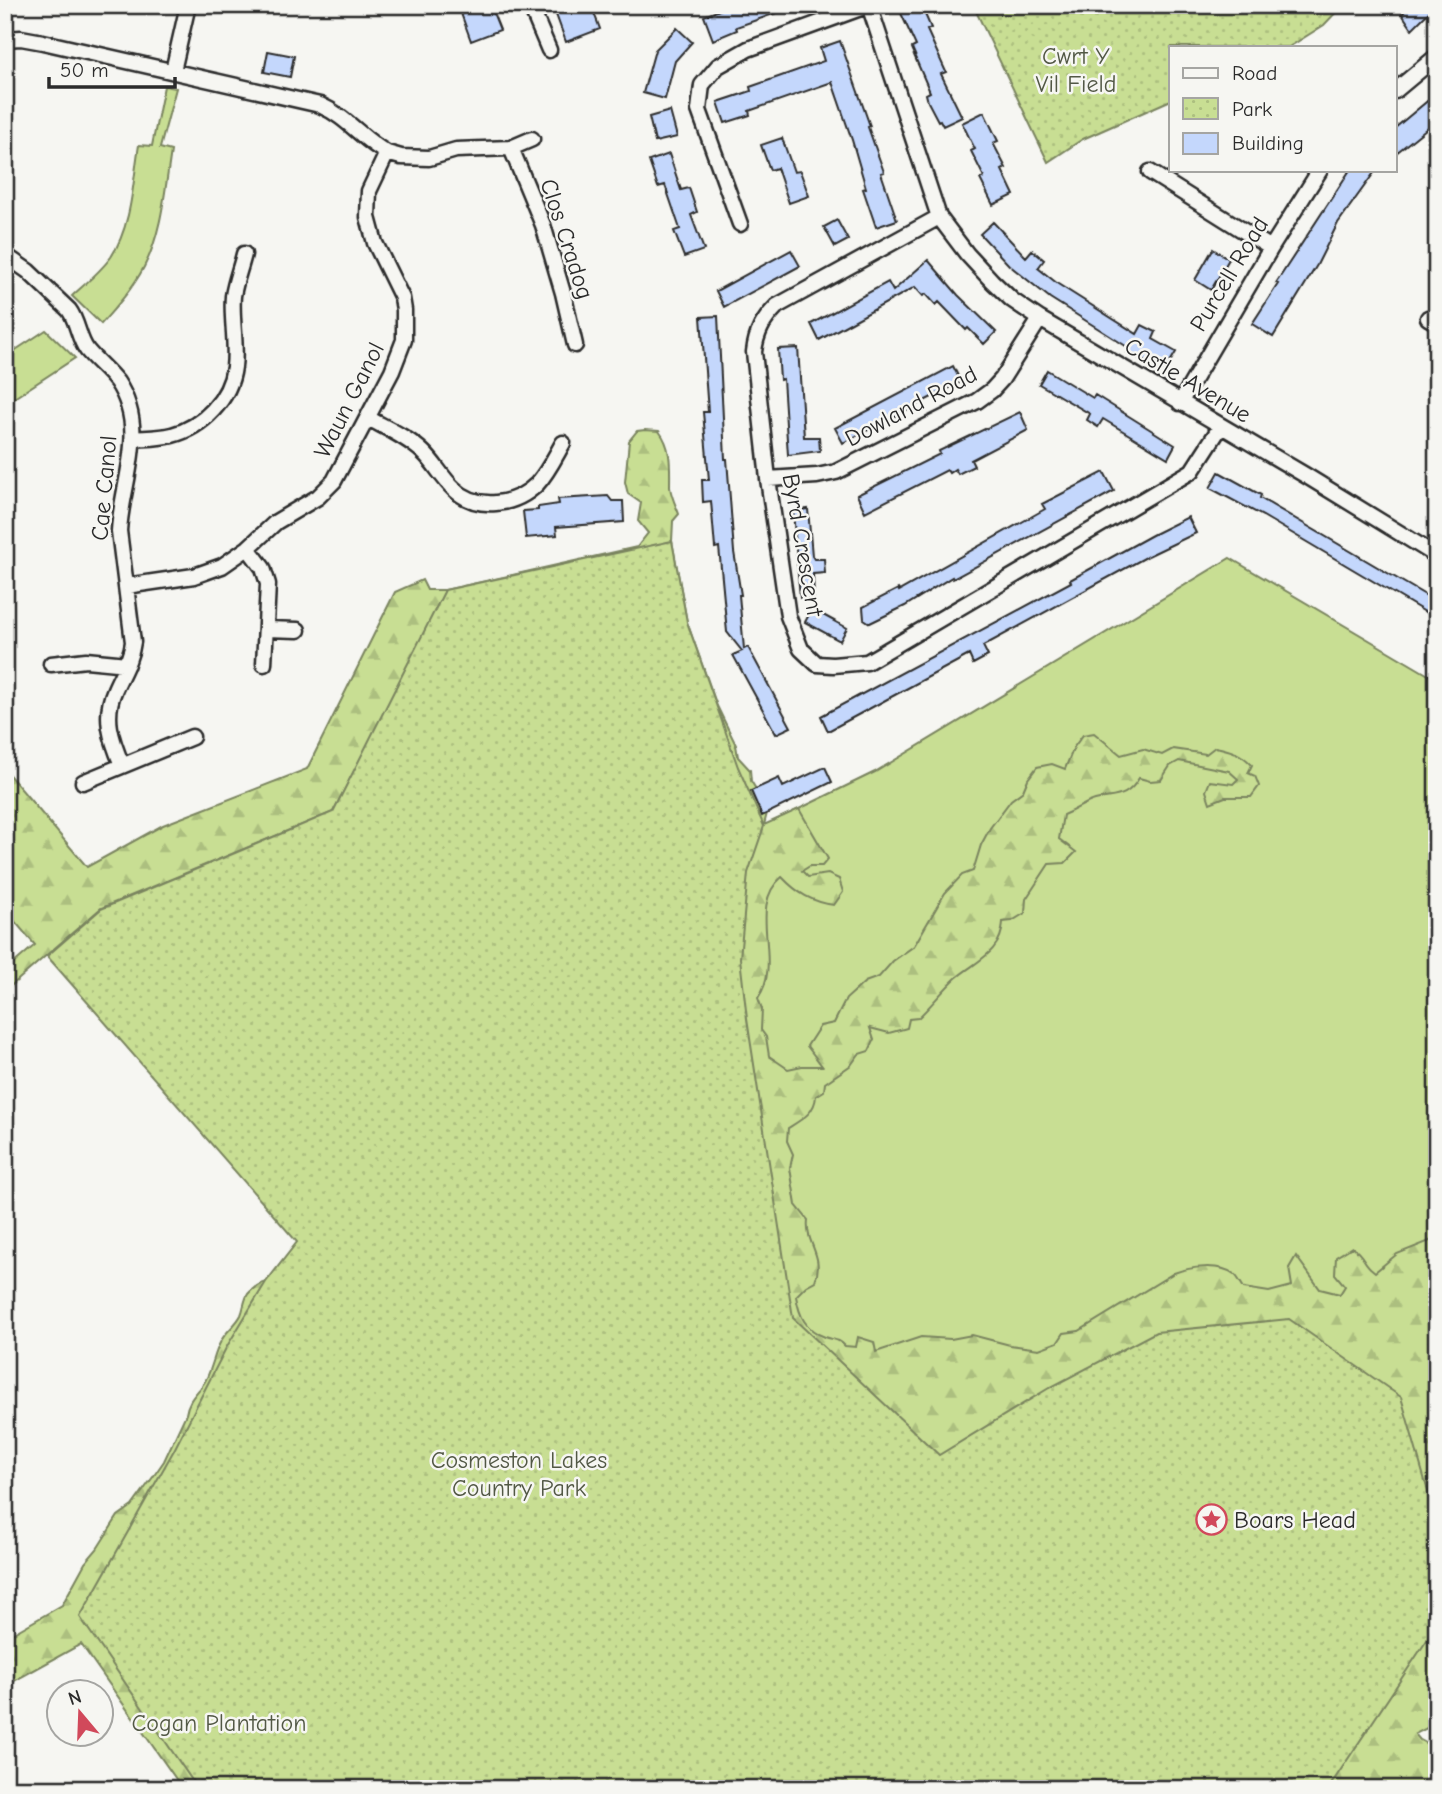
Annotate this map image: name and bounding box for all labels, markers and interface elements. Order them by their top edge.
park label: Cwrt Y Vil Field [1036,42,1116,98]
scale bar [49,46,175,90]
legend [1169,46,1396,172]
text: 50 m [60,58,109,82]
text: Road [1232,61,1277,85]
text: Park [1232,97,1272,121]
text: Building [1232,131,1304,155]
street label: Clos Cradog [534,175,600,303]
street label: Purcell Road [1184,212,1274,336]
street label: Castle Avenue [1120,331,1256,429]
street label: Waun Ganol [308,338,390,462]
street label: Dowland Road [840,360,982,452]
street label: Cae Canol [85,434,123,542]
street label: Byrd Crescent [777,471,830,620]
park label: Cosmeston Lakes Country Park [431,1446,607,1502]
place icon: Boars Head [1194,1503,1228,1537]
place label: Boars Head [1234,1506,1356,1534]
north arrow [46,1678,116,1748]
text: N [65,1685,84,1710]
park label: Cogan Plantation [131,1709,307,1737]

